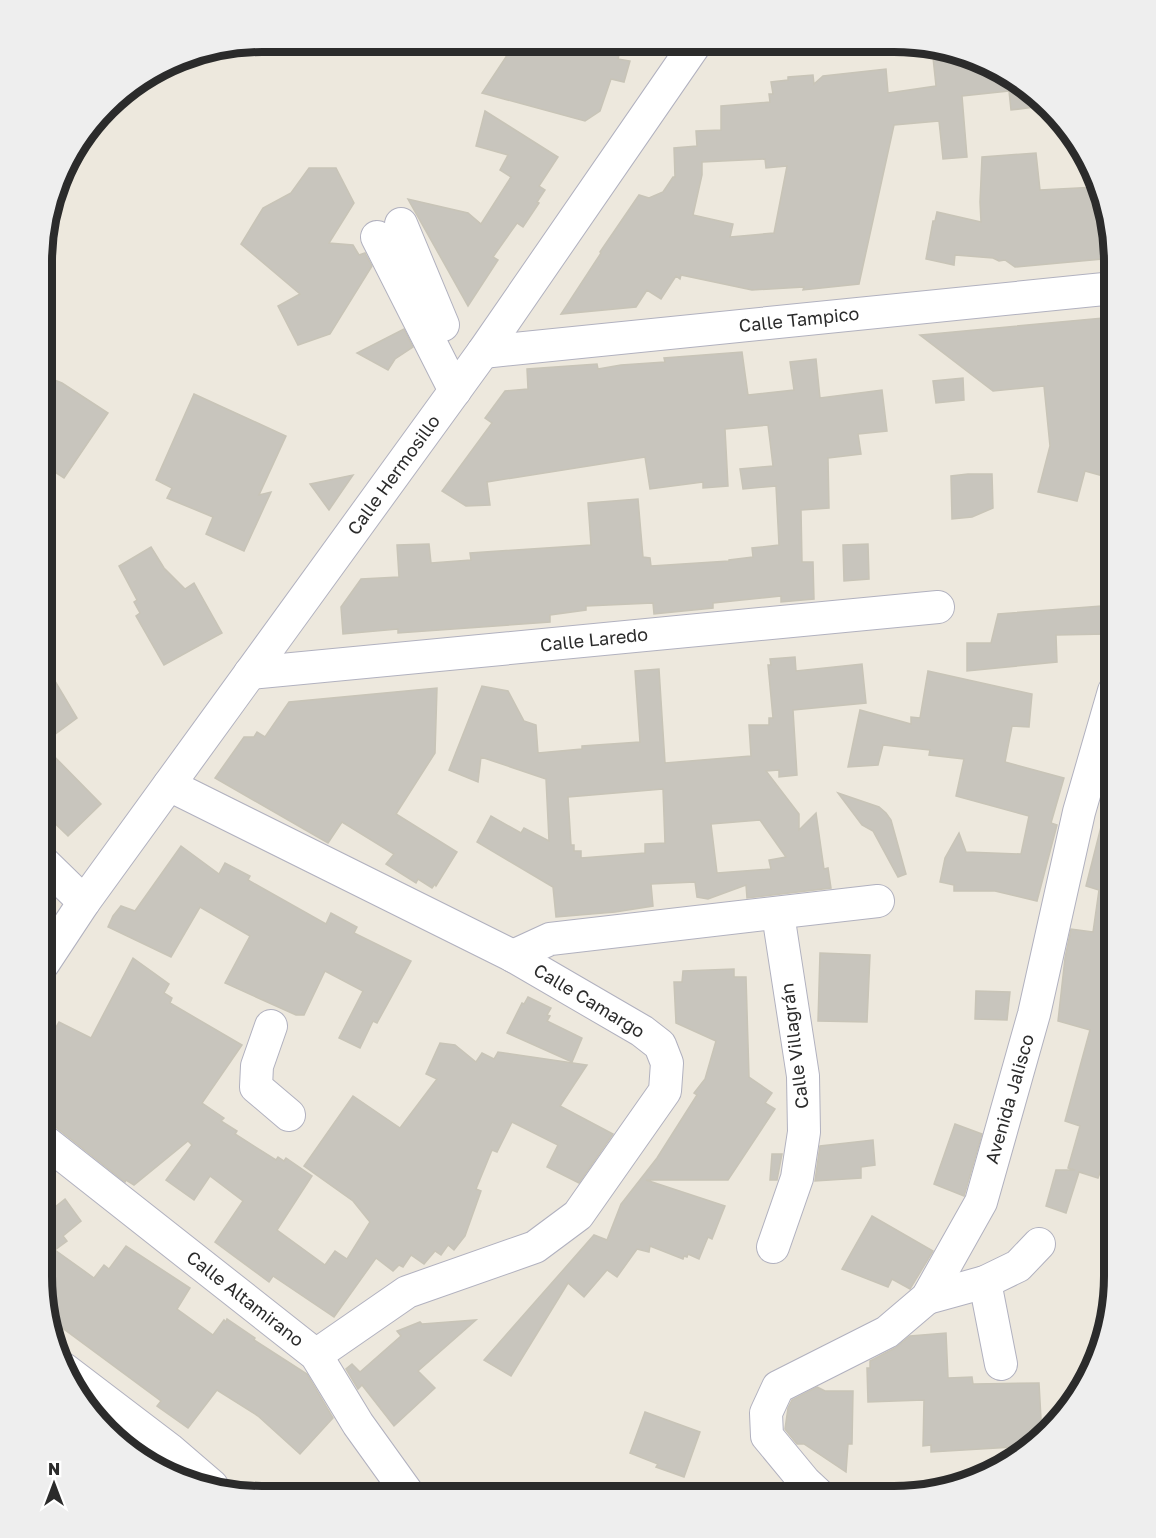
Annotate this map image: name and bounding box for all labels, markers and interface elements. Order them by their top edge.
street label: Calle Tampico [738,302,860,336]
street label: Calle Hermosillo [342,410,444,539]
street label: Calle Laredo [539,622,649,656]
street label: Calle Camargo [530,958,649,1042]
street label: Calle Villagrán [775,982,813,1110]
street label: Avenida Jalisco [980,1031,1038,1166]
street label: Calle Altamirano [183,1246,309,1351]
north arrow [24,1454,84,1514]
text: N [48,1459,60,1479]

